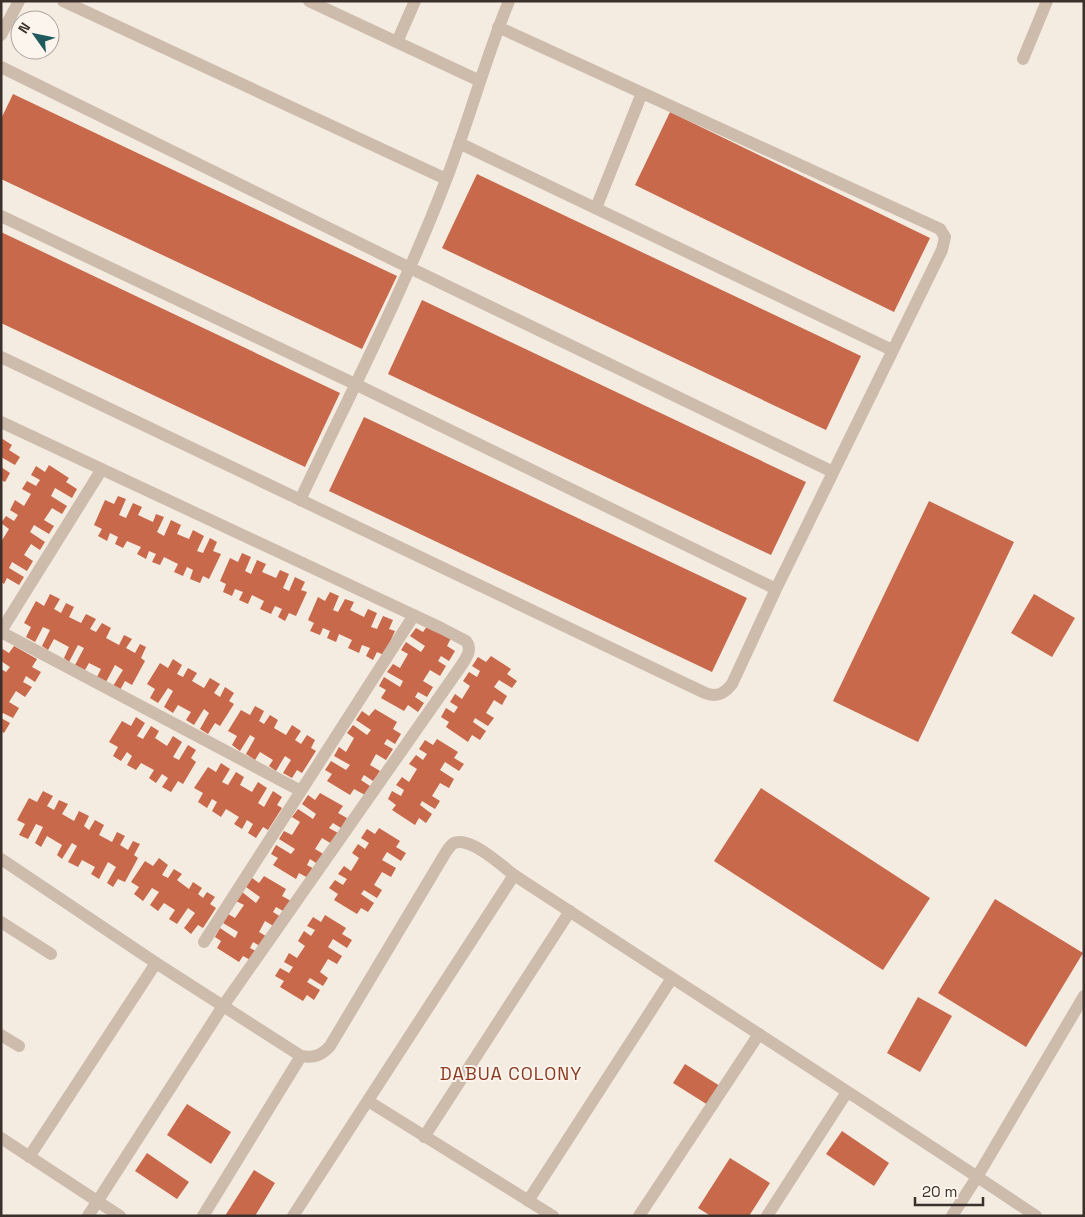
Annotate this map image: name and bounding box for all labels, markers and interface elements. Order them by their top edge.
north arrow [10,10,60,60]
text: N [14,19,34,37]
district label: DABUA COLONY [440,1062,582,1085]
scale bar [915,1174,982,1206]
text: 20 m [922,1182,957,1201]

